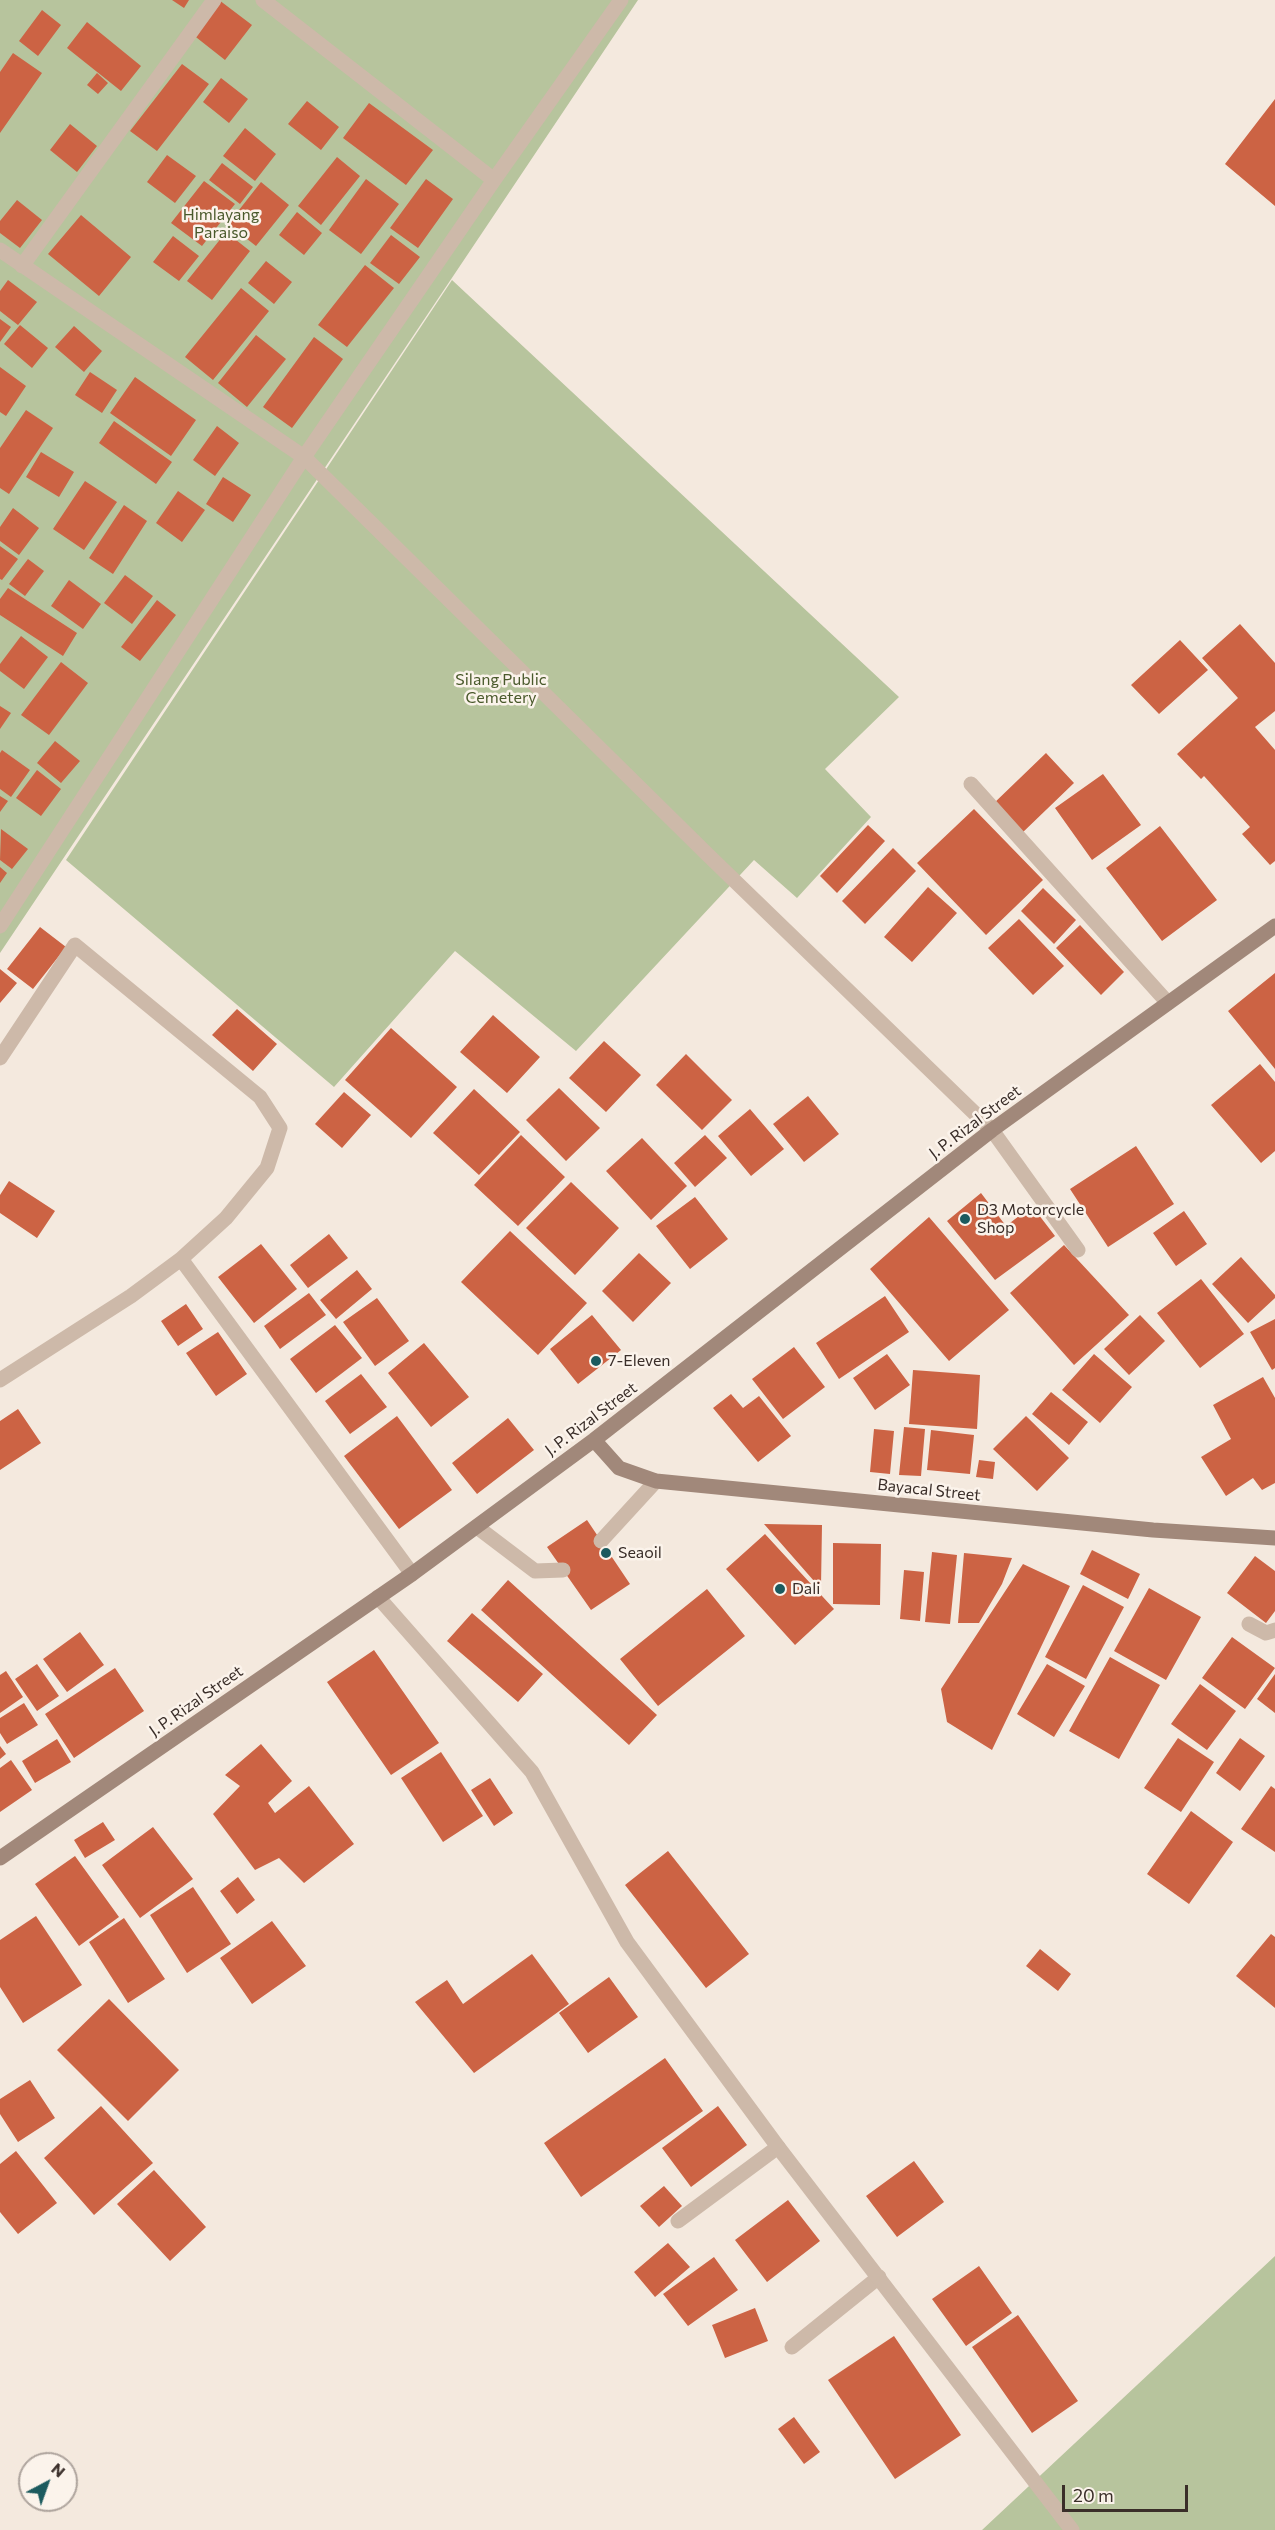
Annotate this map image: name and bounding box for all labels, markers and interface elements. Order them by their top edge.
park label: Himlayang Paraiso [183,205,259,243]
park label: Silang Public Cemetery [455,670,547,708]
street label: J. P. Rizal Street [925,1081,1025,1163]
place label: D3 Motorcycle Shop [977,1200,1084,1238]
marker: D3 Motorcycle Shop [958,1212,972,1226]
place label: 7-Eleven [608,1351,671,1371]
marker: 7-Eleven [589,1354,603,1368]
street label: J. P. Rizal Street [541,1378,641,1460]
street label: Bayacal Street [876,1475,982,1505]
place label: Seaoil [618,1543,662,1563]
marker: Seaoil [599,1546,613,1560]
place label: Dali [792,1579,820,1599]
marker: Dali [773,1582,787,1596]
street label: J. P. Rizal Street [145,1662,247,1740]
north arrow [18,2452,78,2512]
text: N [48,2458,70,2481]
scale bar [1065,2473,1191,2511]
text: 20 m [1073,2484,1114,2506]

